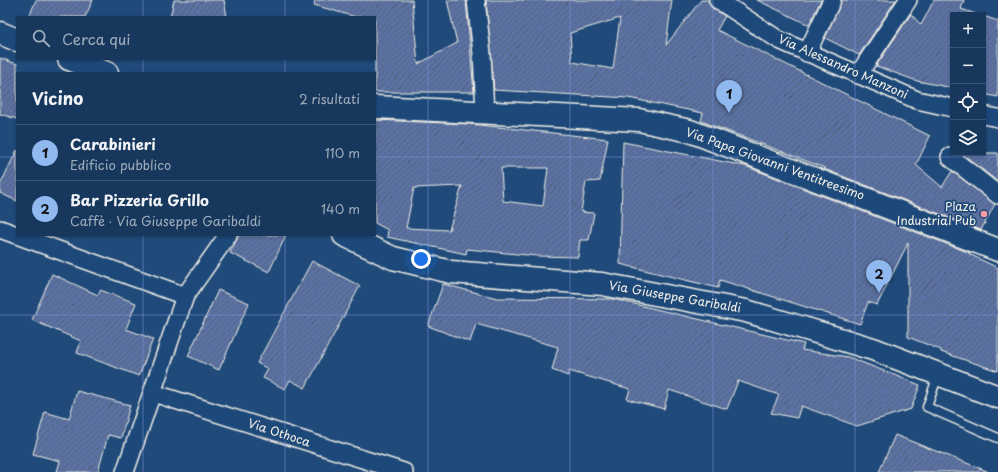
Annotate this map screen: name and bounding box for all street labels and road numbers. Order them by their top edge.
street label: Via Alessandro Manzoni [776,29,911,103]
street label: Via Papa Giovanni Ventitreesimo [683,122,868,204]
street label: Via Giuseppe Garibaldi [608,276,743,317]
street label: Via Othoca [246,413,313,451]

